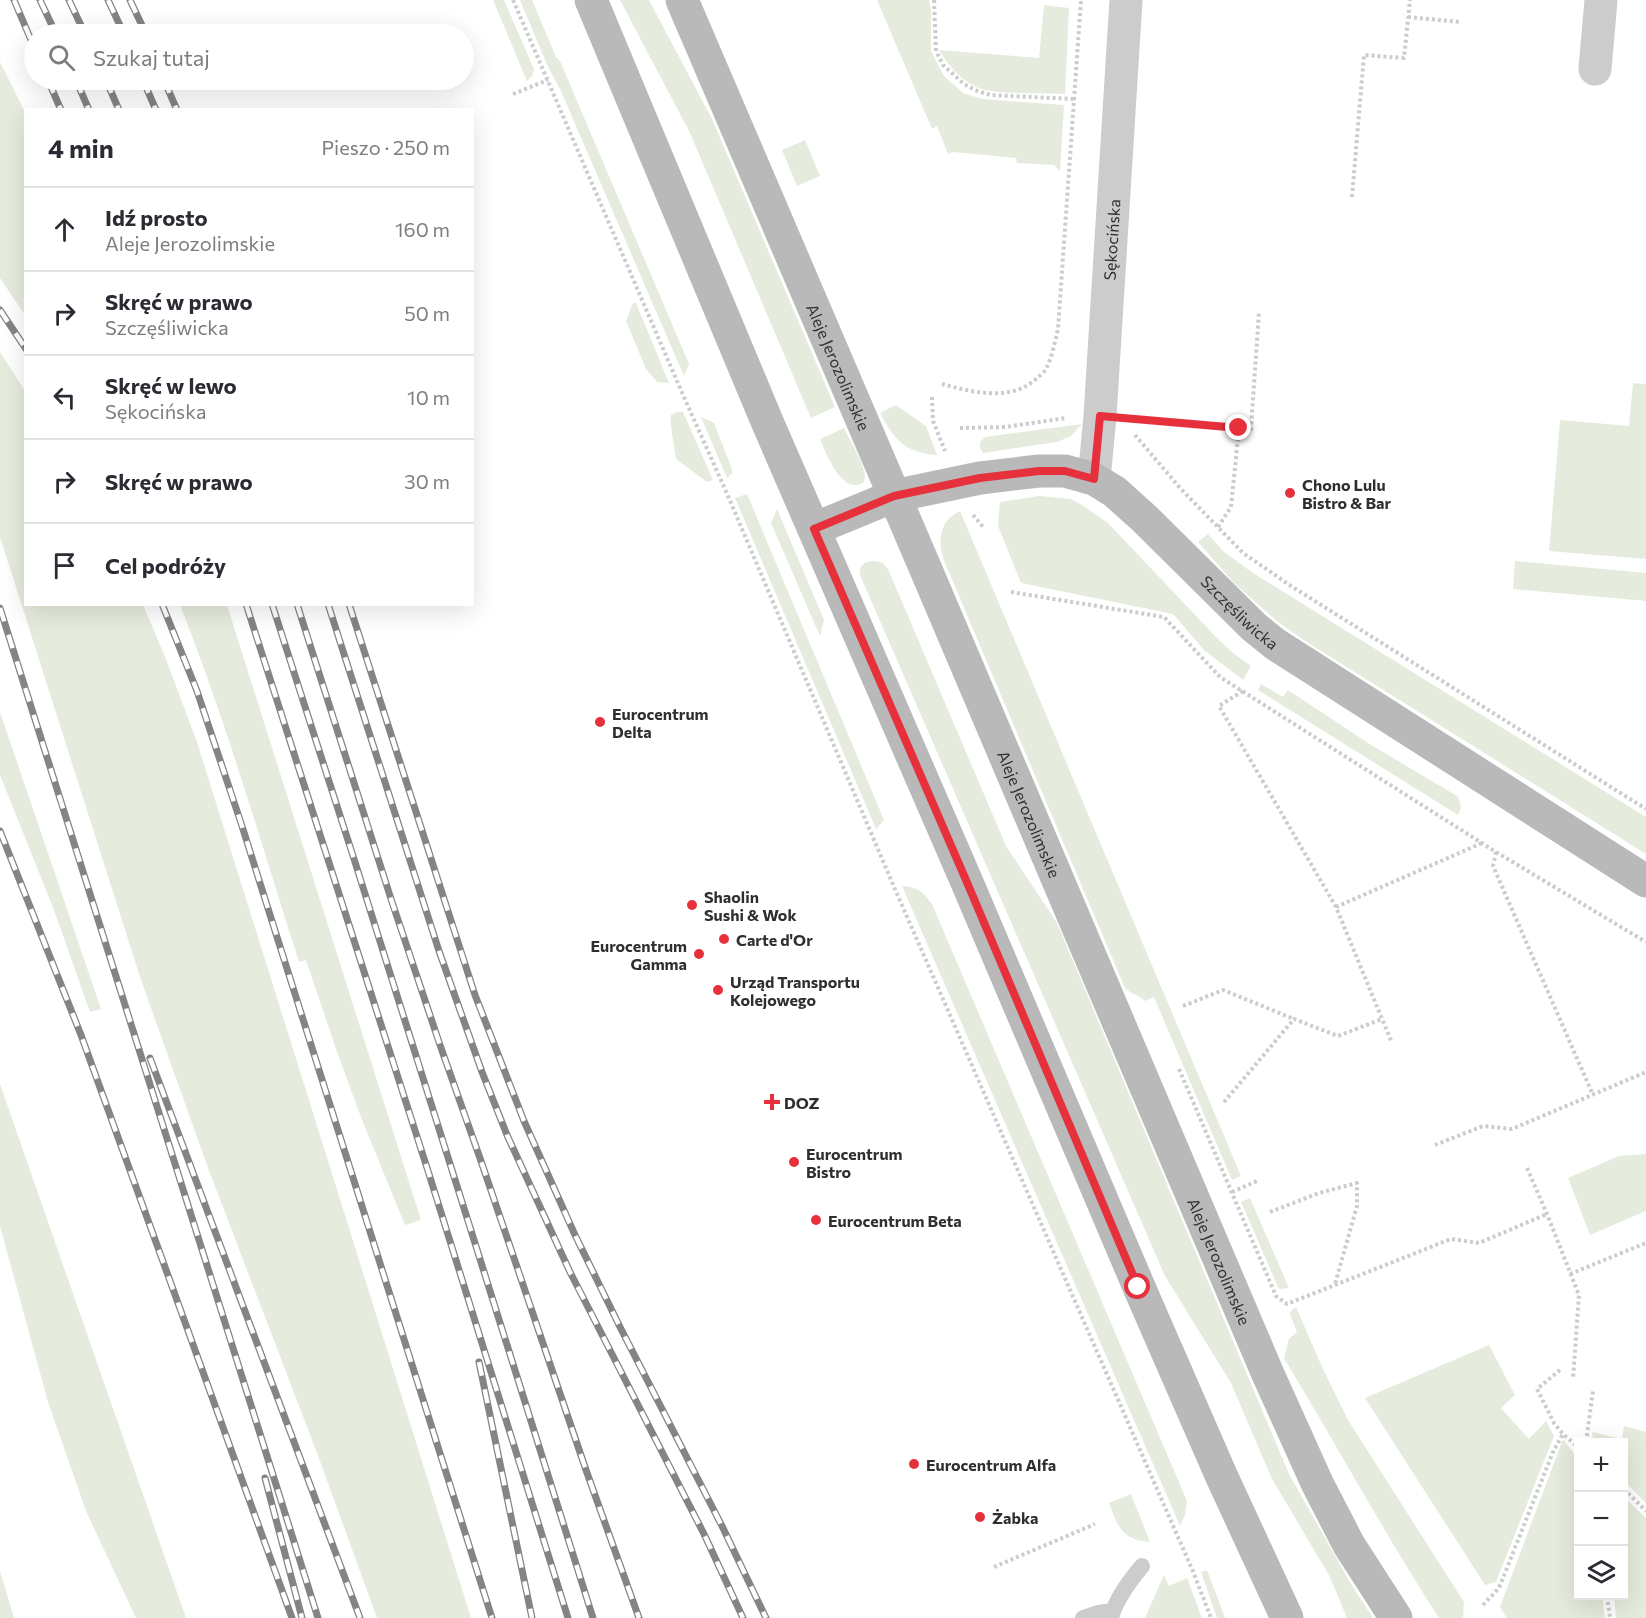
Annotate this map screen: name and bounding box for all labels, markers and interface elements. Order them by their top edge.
search box [24,24,474,90]
icon: search [45,41,78,74]
text: Szukaj tutaj [93,44,210,71]
text: 4 min [48,132,114,163]
text: Pieszo · 250 m [322,135,450,159]
street label: Sękocińska [1099,198,1123,281]
text: Idź prosto [105,204,208,231]
icon: ahead [48,213,81,246]
text: 160 m [395,217,450,241]
text: Aleje Jerozolimskie [105,231,275,255]
text: Skręć w prawo [105,288,253,315]
icon: right [48,297,81,330]
street label: Aleje Jerozolimskie [804,300,875,433]
text: 50 m [404,301,450,325]
text: Szczęśliwicka [105,315,229,339]
text: Skręć w lewo [105,372,237,399]
icon: left [48,381,81,414]
text: 10 m [407,385,450,409]
text: Sękocińska [105,399,207,423]
route end [1225,414,1251,440]
icon: right [48,465,81,498]
text: Skręć w prawo [105,468,253,495]
text: 30 m [404,469,450,493]
place label: Chono Lulu Bistro & Bar [1302,475,1391,512]
marker: Chono Lulu Bistro & Bar [1283,486,1297,500]
icon: arrive [48,549,81,582]
text: Cel podróży [105,552,226,579]
street label: Szczęśliwicka [1198,571,1283,653]
place label: Eurocentrum Delta [612,704,709,741]
marker: Eurocentrum Delta [593,715,607,729]
street label: Aleje Jerozolimskie [994,747,1065,880]
place label: Shaolin Sushi & Wok [704,887,797,924]
marker: Shaolin Sushi & Wok [685,898,699,912]
place label: Carte d'Or [736,930,813,949]
marker: Carte d'Or [717,932,731,946]
place label: Eurocentrum Gamma [591,936,687,973]
marker: Eurocentrum Gamma [692,947,706,961]
place label: Urząd Transportu Kolejowego [730,972,860,1009]
marker: Urząd Transportu Kolejowego [711,983,725,997]
place label: DOZ [784,1093,820,1112]
marker: DOZ [765,1095,779,1109]
place label: Eurocentrum Bistro [806,1144,903,1181]
marker: Eurocentrum Bistro [787,1155,801,1169]
street label: Aleje Jerozolimskie [1184,1195,1255,1327]
place label: Eurocentrum Beta [828,1211,962,1230]
marker: Eurocentrum Beta [809,1213,823,1227]
route start [1124,1273,1150,1299]
map controls [1574,1438,1628,1600]
button: + [1574,1438,1628,1492]
place label: Eurocentrum Alfa [926,1455,1056,1474]
marker: Eurocentrum Alfa [907,1457,921,1471]
button: − [1574,1492,1628,1546]
place label: Żabka [992,1508,1039,1527]
marker: Żabka [973,1510,987,1524]
button: layers [1574,1546,1628,1600]

